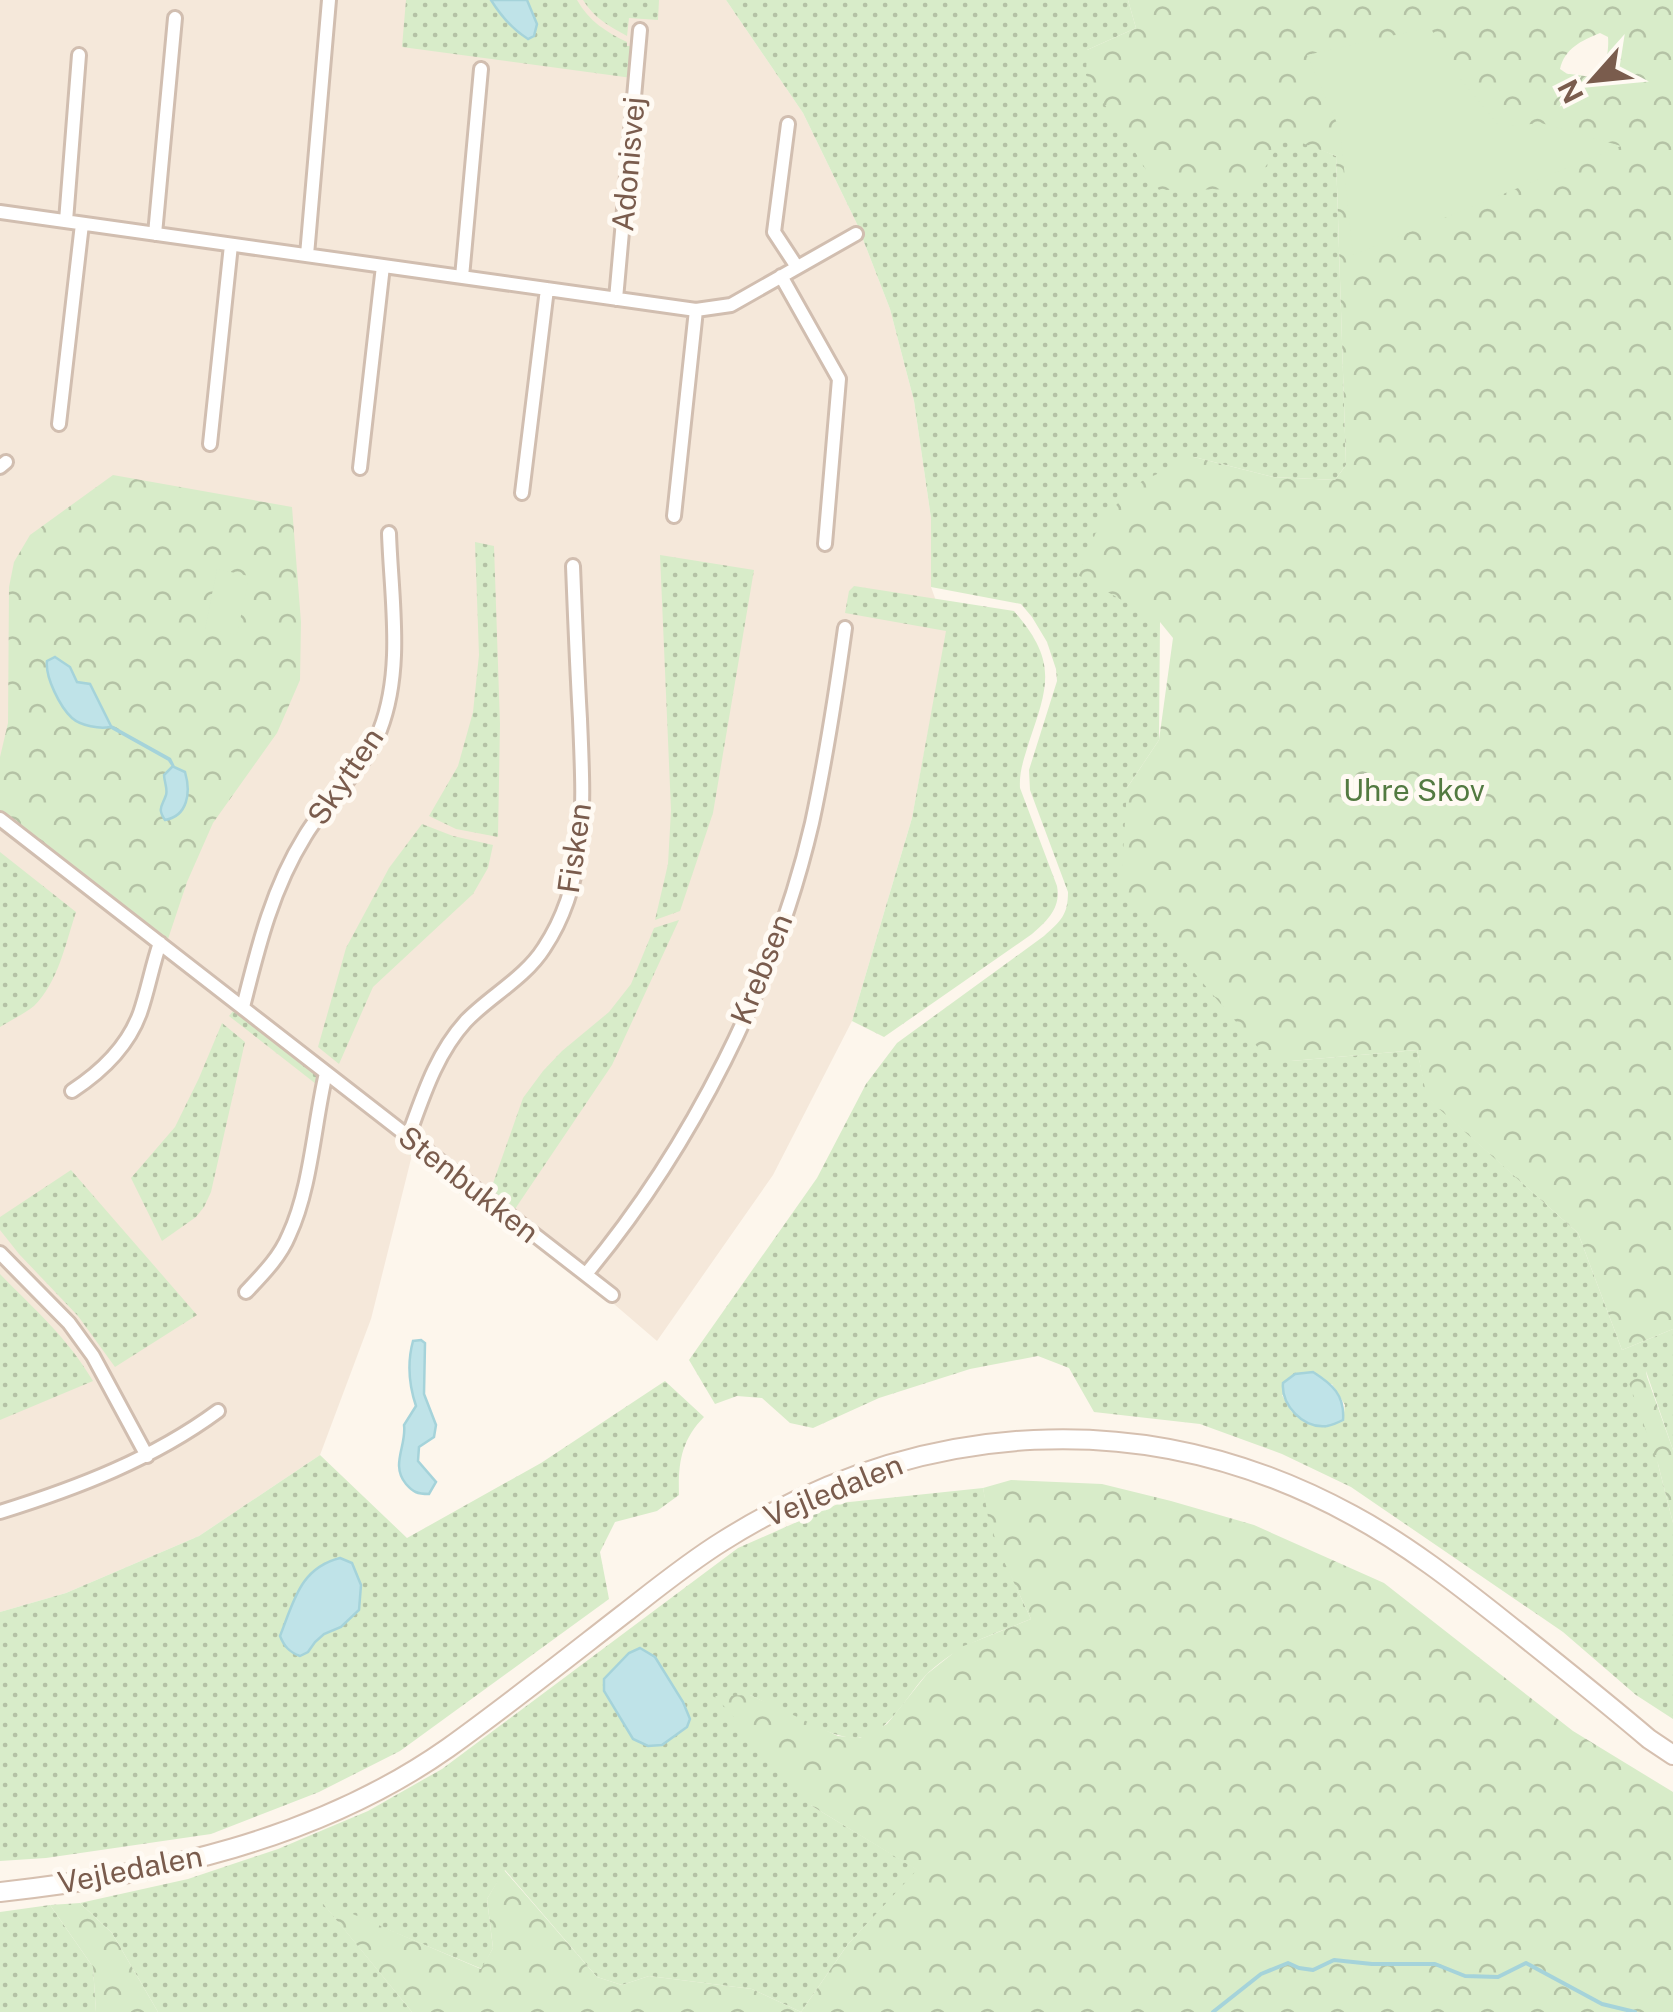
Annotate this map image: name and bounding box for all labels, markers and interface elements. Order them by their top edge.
north arrow [1543,30,1643,130]
text: N [1551,74,1590,109]
street label: Adonisvej [604,95,652,233]
street label: Skytten [300,721,390,831]
park label: Uhre Skov [1343,772,1485,808]
street label: Fisken [550,800,598,896]
street label: Krebsen [723,908,799,1030]
street label: Stenbukken [392,1118,546,1250]
street label: Vejledalen [758,1446,908,1534]
street label: Vejledalen [55,1837,205,1901]

